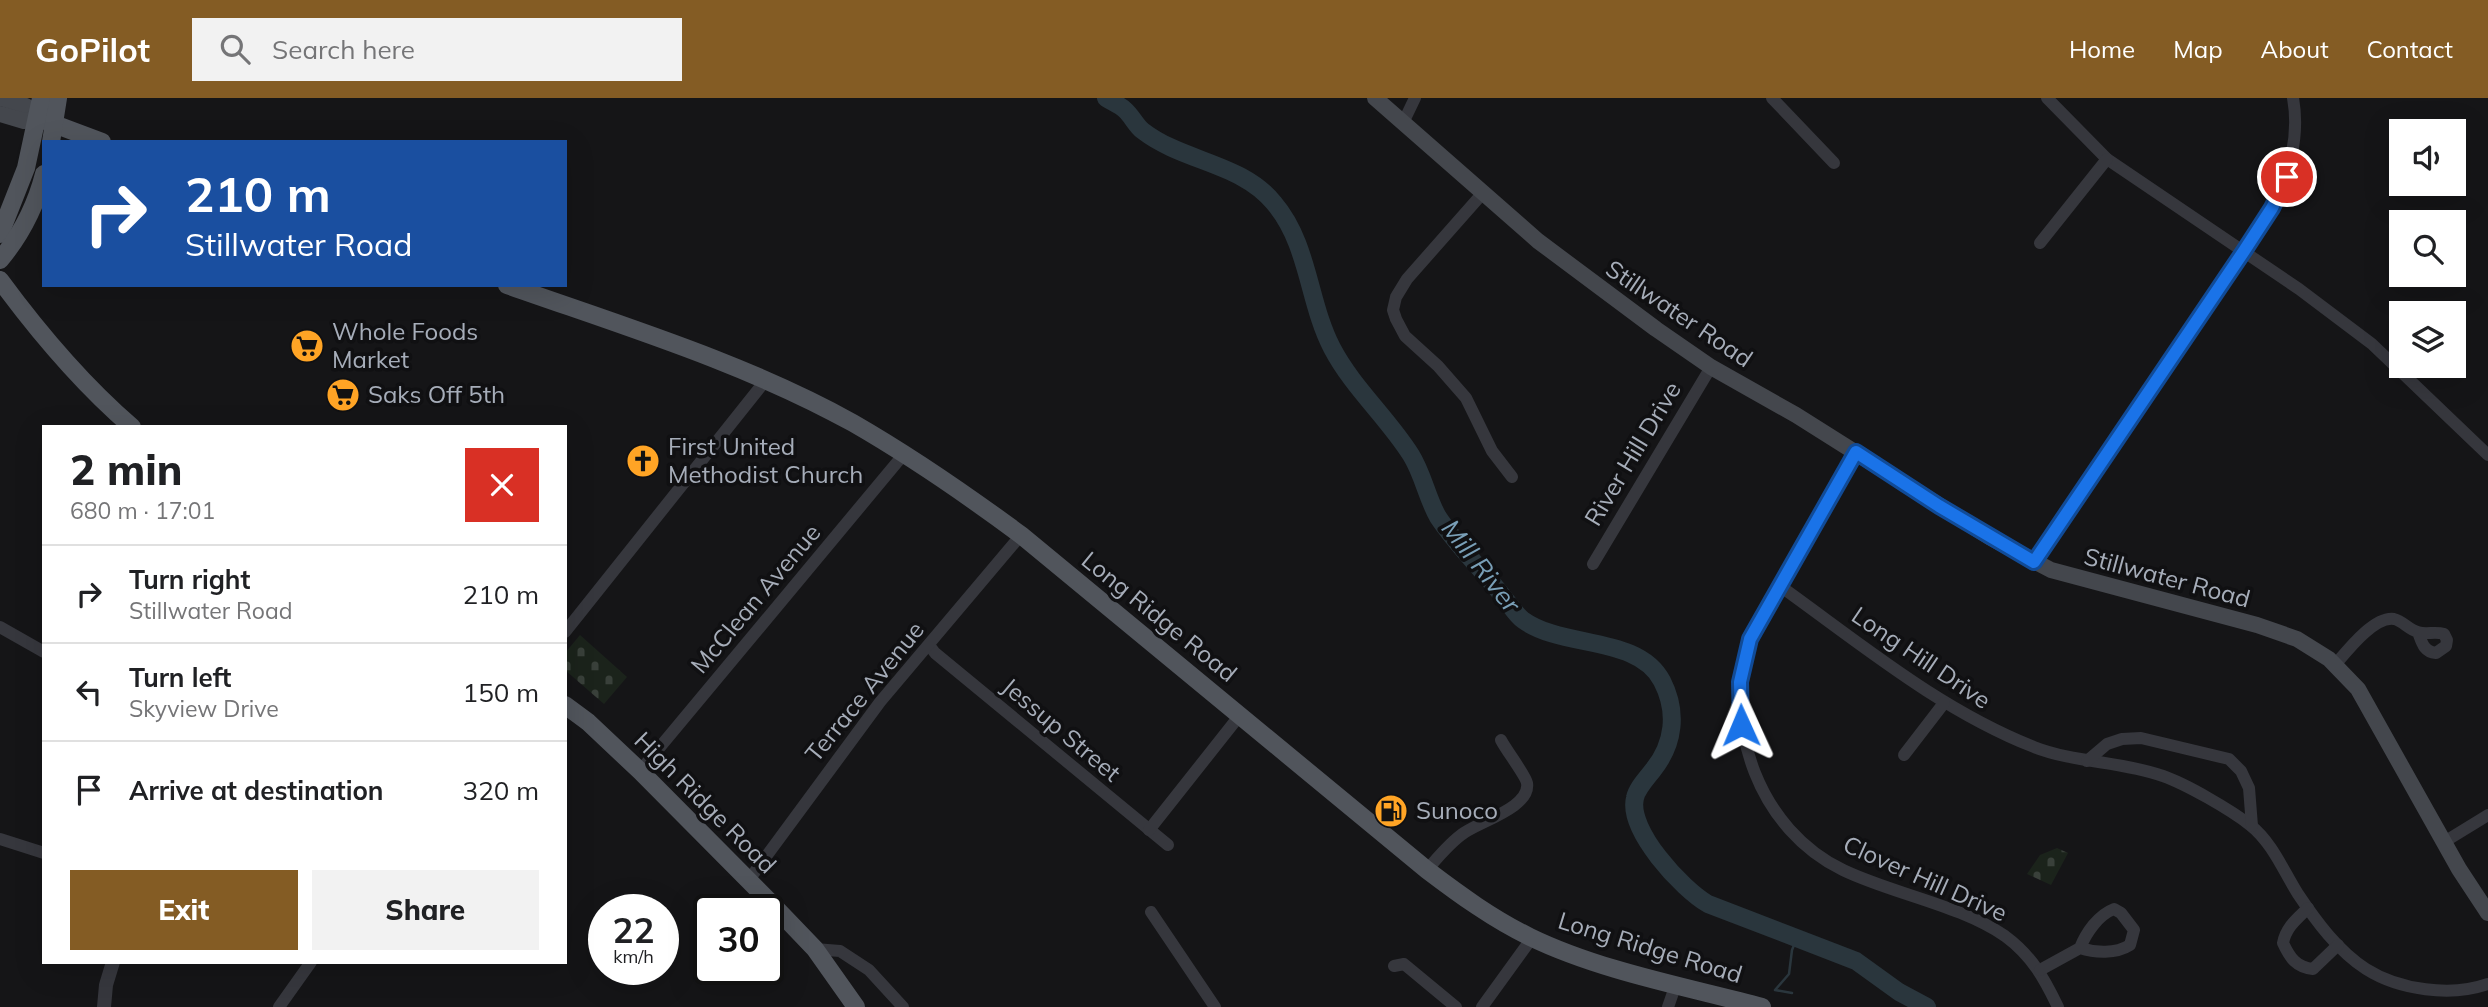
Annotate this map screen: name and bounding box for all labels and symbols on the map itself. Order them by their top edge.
pin [2257,147,2317,207]
street label: Stillwater Road [1600,253,1759,373]
place label: Whole Foods Market [332,316,478,374]
supermarket icon: Whole Foods Market [288,327,326,365]
supermarket icon: Saks Off 5th [324,376,362,414]
street label: River Hill Drive [1577,376,1687,531]
place label: Saks Off 5th [368,379,505,409]
place label: First United Methodist Church [668,431,863,489]
church icon: First United Methodist Church [624,442,662,480]
water label: Mill River [1435,513,1529,620]
street label: McClean Avenue [684,517,826,679]
street label: Stillwater Road [2081,540,2254,614]
street label: Long Ridge Road [1076,545,1243,688]
street label: Long Hill Drive [1846,600,1997,715]
street label: Terrace Avenue [798,615,930,768]
street label: Jessup Street [996,671,1127,788]
position arrow [1704,688,1778,762]
street label: High Ridge Road [629,725,783,879]
fuel station icon: Sunoco [1372,792,1410,830]
place label: Sunoco [1416,795,1498,825]
street label: Clover Hill Drive [1839,829,2012,928]
speed limit sign: 30 [693,894,784,985]
street label: Long Ridge Road [1555,905,1746,989]

